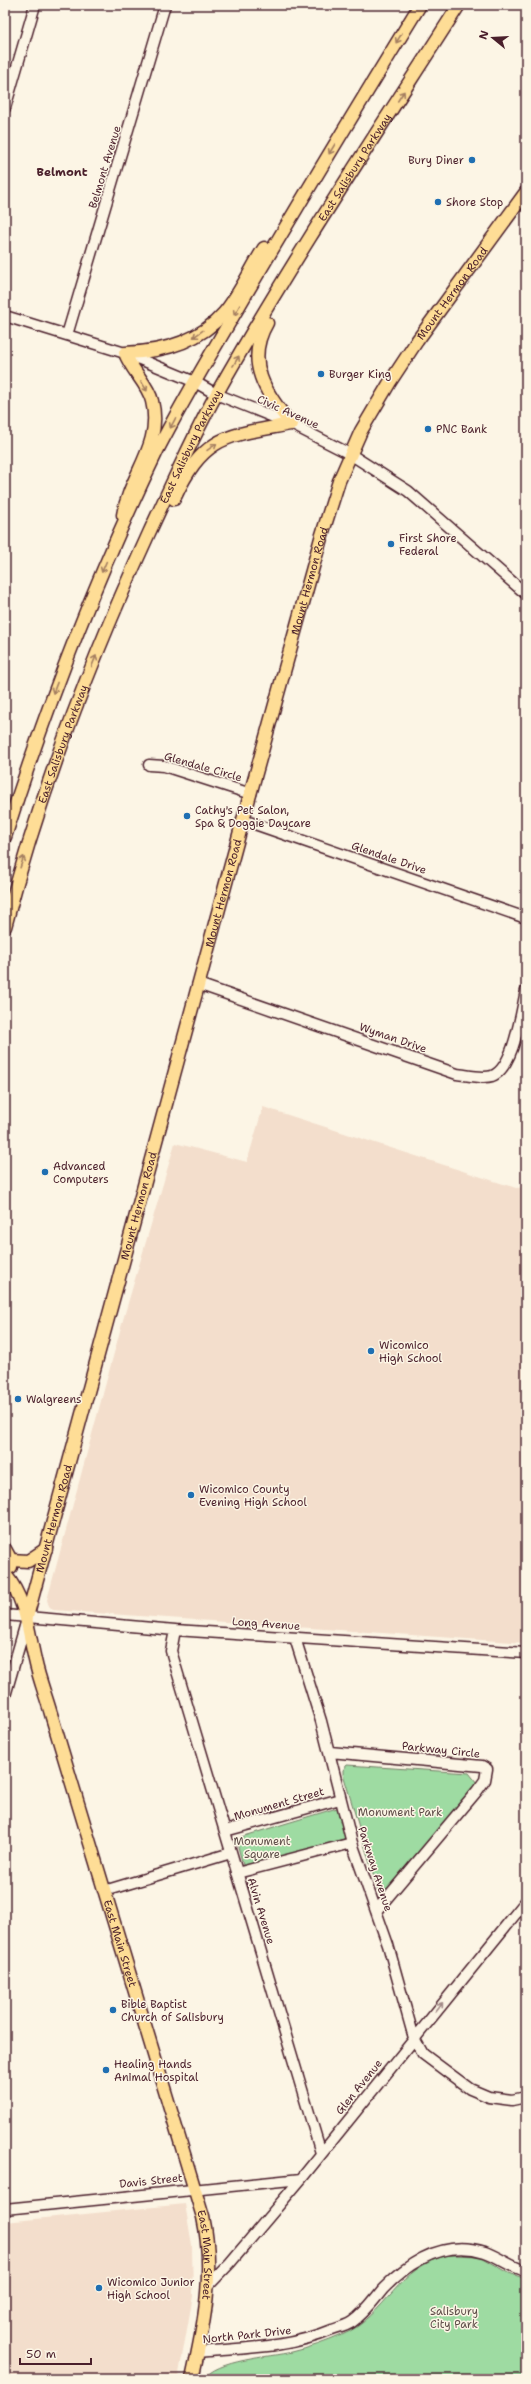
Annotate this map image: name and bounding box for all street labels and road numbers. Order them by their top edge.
street label: East Salisbury Parkway [314,110,395,224]
street label: Belmont Avenue [85,124,125,210]
street label: Mount Hermon Road [413,244,491,343]
street label: East Salisbury Parkway [156,387,225,506]
street label: Civic Avenue [255,392,321,432]
street label: Mount Hermon Road [287,525,332,637]
street label: East Salisbury Parkway [34,682,91,805]
street label: Glendale Circle [162,749,244,785]
street label: Mount Hermon Road [201,837,245,949]
street label: Glendale Drive [350,838,428,878]
street label: Wyman Drive [357,1019,429,1057]
street label: Mount Hermon Road [117,1150,160,1262]
street label: Mount Hermon Road [32,1463,76,1574]
street label: Long Avenue [231,1614,301,1634]
street label: Parkway Circle [401,1738,481,1762]
street label: Monument Street [232,1784,326,1824]
street label: Parkway Avenue [354,1825,396,1913]
street label: Alvin Avenue [244,1876,278,1946]
street label: East Main Street [100,1898,141,1989]
street label: Glen Avenue [332,2056,386,2118]
street label: Davis Street [119,2170,184,2192]
street label: East Main Street [194,2208,216,2301]
street label: North Park Drive [202,2323,292,2347]

